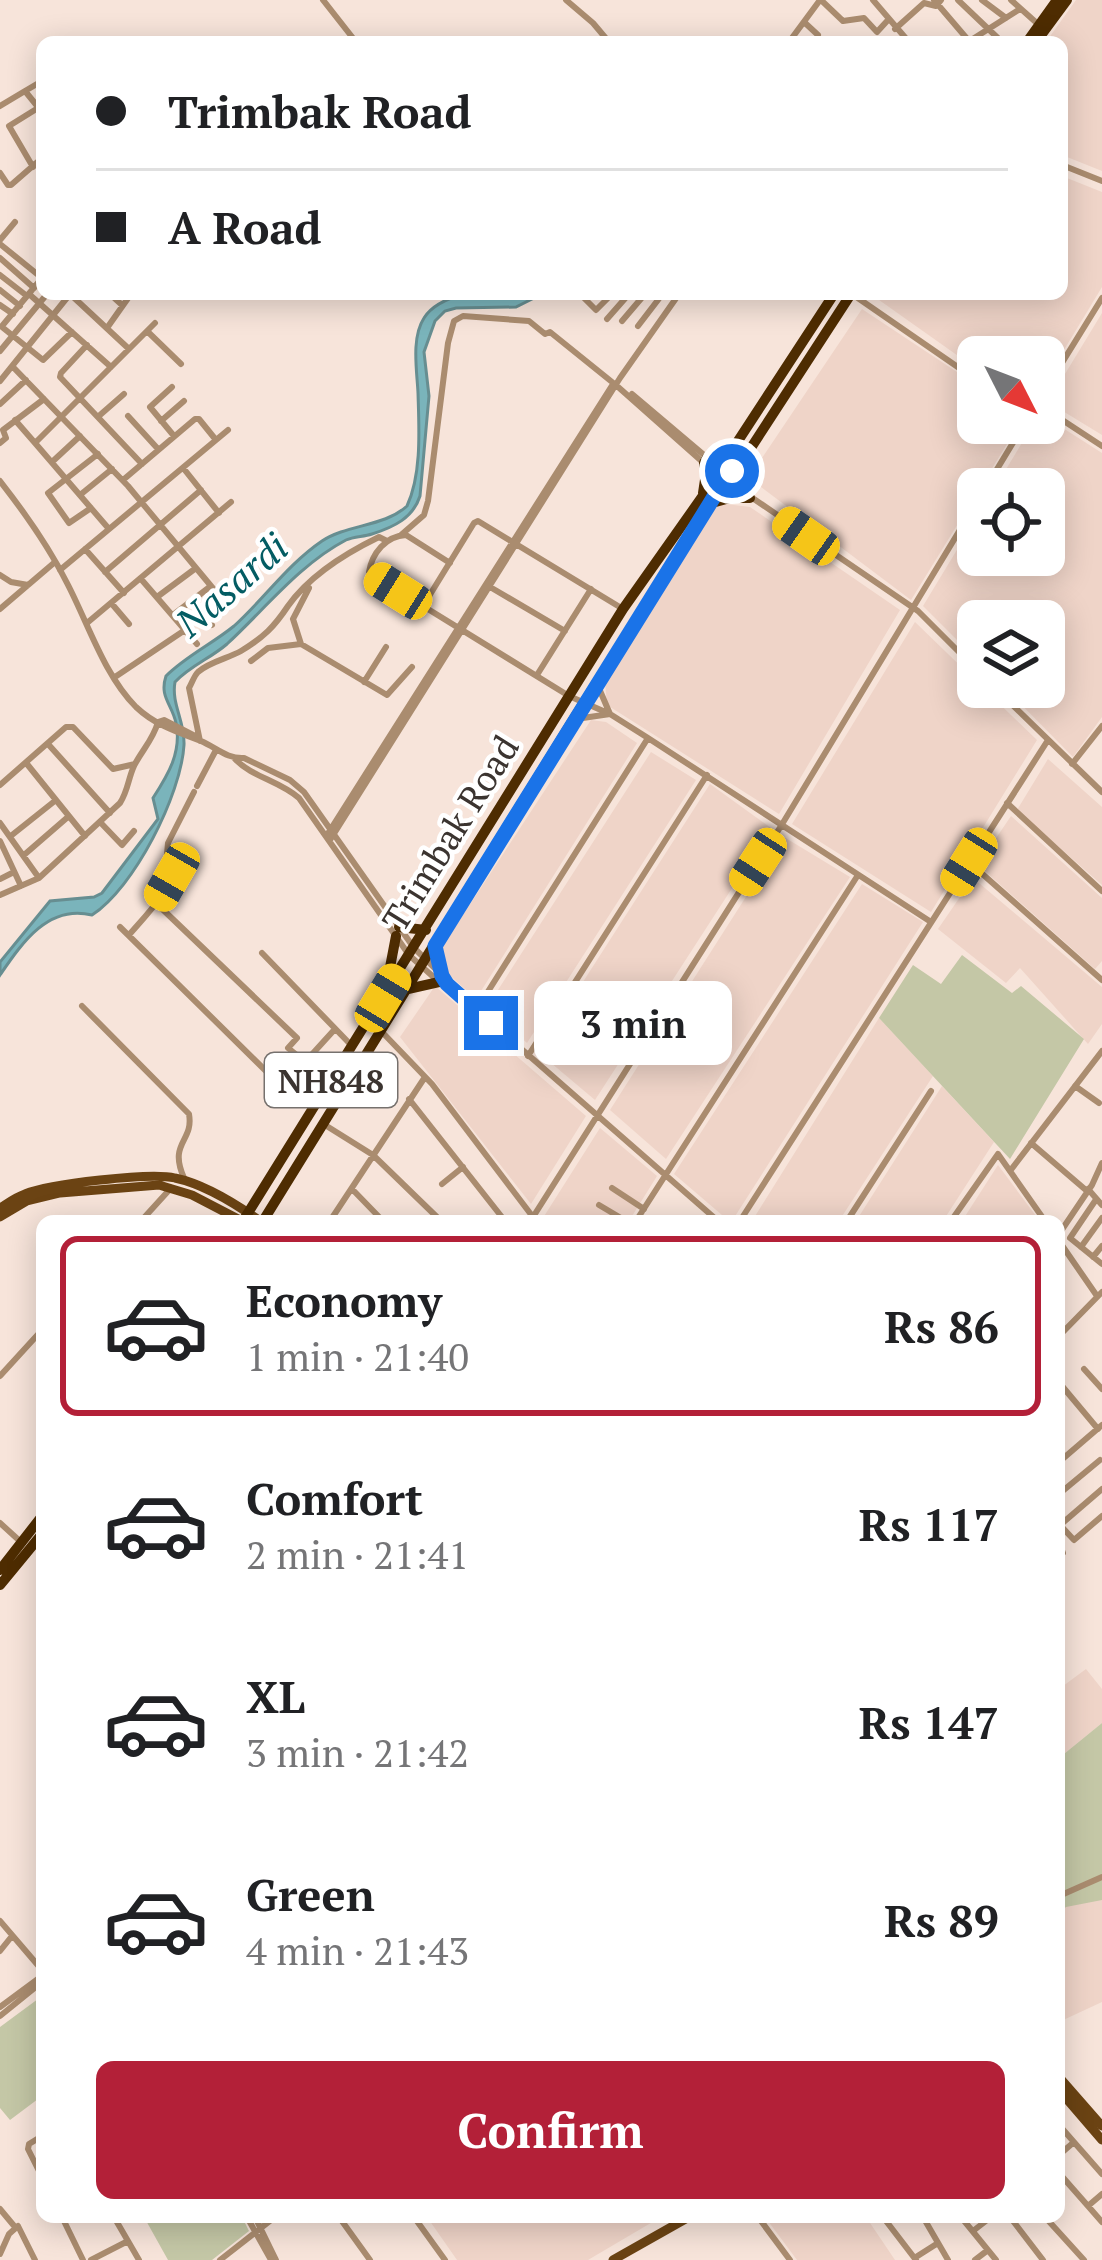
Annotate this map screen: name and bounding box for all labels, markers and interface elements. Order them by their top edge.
text: Trimbak Road [168,81,472,141]
text: A Road [168,197,322,257]
north arrow [957,336,1065,444]
map controls [957,336,1065,708]
route start [705,444,759,498]
button: locate [957,468,1065,576]
car [766,501,846,571]
water label: Nasardi [163,521,298,648]
car [358,557,438,625]
button: layers [957,600,1065,708]
street label: Trimbak Road [371,726,529,940]
car [723,822,793,902]
car [935,822,1003,902]
car [138,837,206,917]
car [349,958,417,1038]
callout: 3 min [533,981,731,1065]
route end [464,996,518,1050]
text: 3 min [580,997,686,1049]
road number: NH848 [265,1053,397,1107]
text: Economy [246,1270,442,1330]
icon: car [102,1272,210,1380]
text: Rs 86 [884,1296,999,1356]
text: 1 min · 21:40 [246,1330,469,1382]
text: Comfort [246,1468,423,1528]
icon: car [102,1470,210,1578]
text: Rs 117 [859,1494,999,1554]
text: 2 min · 21:41 [246,1528,469,1580]
text: XL [246,1666,305,1726]
icon: car [102,1668,210,1776]
text: Rs 147 [859,1692,999,1752]
text: 3 min · 21:42 [246,1726,469,1778]
text: Green [246,1864,375,1924]
icon: car [102,1866,210,1974]
text: Rs 89 [884,1890,999,1950]
text: 4 min · 21:43 [246,1924,469,1976]
button: Confirm [96,2061,1005,2199]

